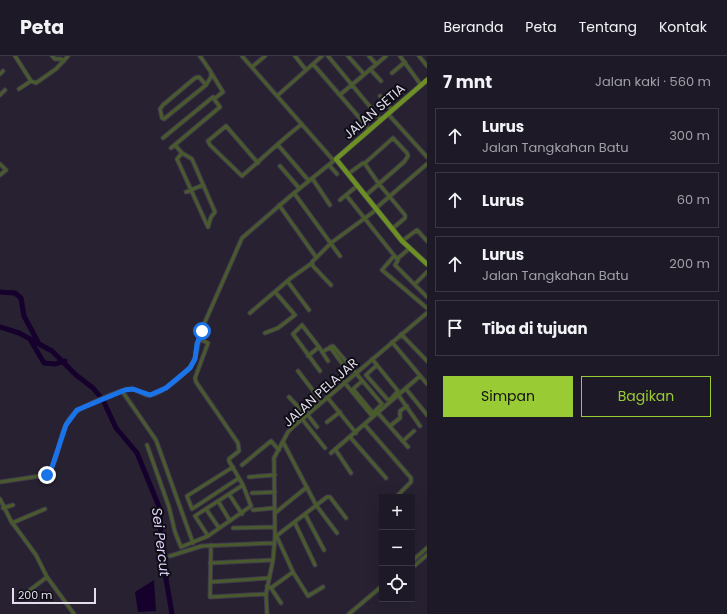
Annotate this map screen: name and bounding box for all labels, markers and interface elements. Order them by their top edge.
text: Peta [20,14,64,41]
text: Beranda [444,17,503,37]
text: Peta [525,17,557,37]
text: Tentang [579,17,637,37]
text: Kontak [659,17,707,37]
text: 7 mnt [443,70,492,94]
text: Jalan kaki · 560 m [595,72,711,91]
street label: JALAN SETIA [339,79,409,143]
text: Lurus [482,116,524,137]
icon: ahead [444,125,466,147]
text: 300 m [669,126,710,145]
text: Jalan Tangkahan Batu [482,138,629,157]
icon: ahead [444,189,466,211]
text: Lurus [482,190,524,211]
text: 60 m [677,190,710,209]
text: Lurus [482,244,524,265]
icon: ahead [444,253,466,275]
text: 200 m [669,254,710,273]
text: Jalan Tangkahan Batu [482,266,629,285]
icon: arrive [444,317,466,339]
text: Tiba di tujuan [482,318,588,339]
route start [193,322,211,340]
street label: JALAN PELAJAR [279,354,362,431]
button: Simpan [443,376,573,417]
button: Bagikan [581,376,711,417]
route end [38,466,56,484]
map controls [379,494,415,602]
button: + [379,494,415,530]
water label: Sei Percut [147,507,175,578]
button: − [379,530,415,566]
button: locate [379,566,415,602]
scale bar [12,586,96,605]
text: 200 m [18,587,52,603]

